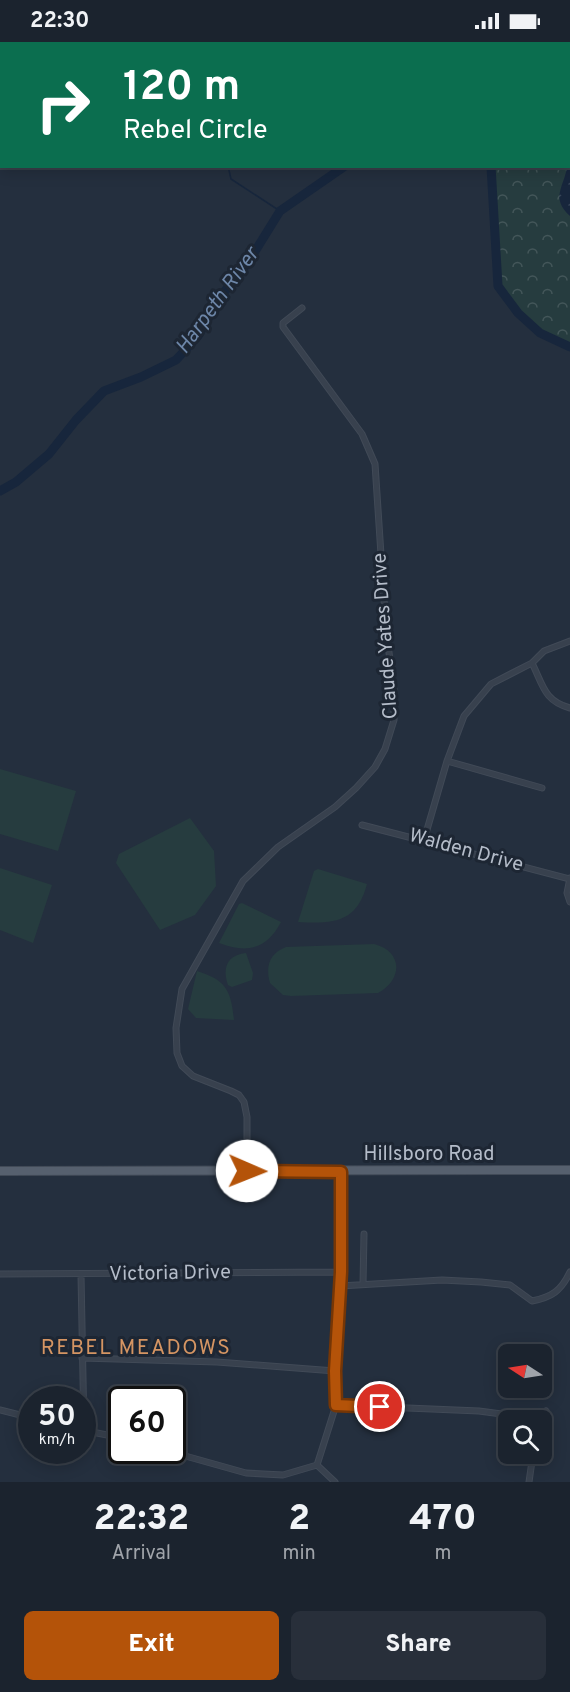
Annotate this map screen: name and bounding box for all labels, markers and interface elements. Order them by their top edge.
text: 22:30 [30,8,90,35]
text: 120 m [123,62,240,115]
icon: right [24,66,102,144]
text: Rebel Circle [123,114,268,148]
water label: Harpeth River [170,241,267,360]
street label: Claude Yates Drive [367,552,405,720]
street label: Walden Drive [406,823,526,879]
position arrow [215,1139,279,1203]
street label: Hillsboro Road [364,1142,495,1168]
street label: Victoria Drive [109,1260,231,1288]
district label: REBEL MEADOWS [41,1335,231,1362]
north arrow [498,1344,552,1398]
map controls [498,1344,552,1464]
pin [354,1381,405,1432]
speed limit sign: 60 [108,1386,186,1464]
icon: arrive [363,1390,396,1423]
text: 50 [38,1399,76,1436]
button: search [498,1410,552,1464]
text: km/h [39,1431,75,1450]
text: 22:32 [93,1497,189,1543]
text: 2 [288,1497,310,1543]
text: 470 [409,1497,477,1543]
text: Arrival [111,1541,171,1567]
text: min [283,1541,316,1567]
text: m [434,1541,451,1567]
button: Exit [24,1611,279,1680]
button: Share [291,1611,546,1680]

